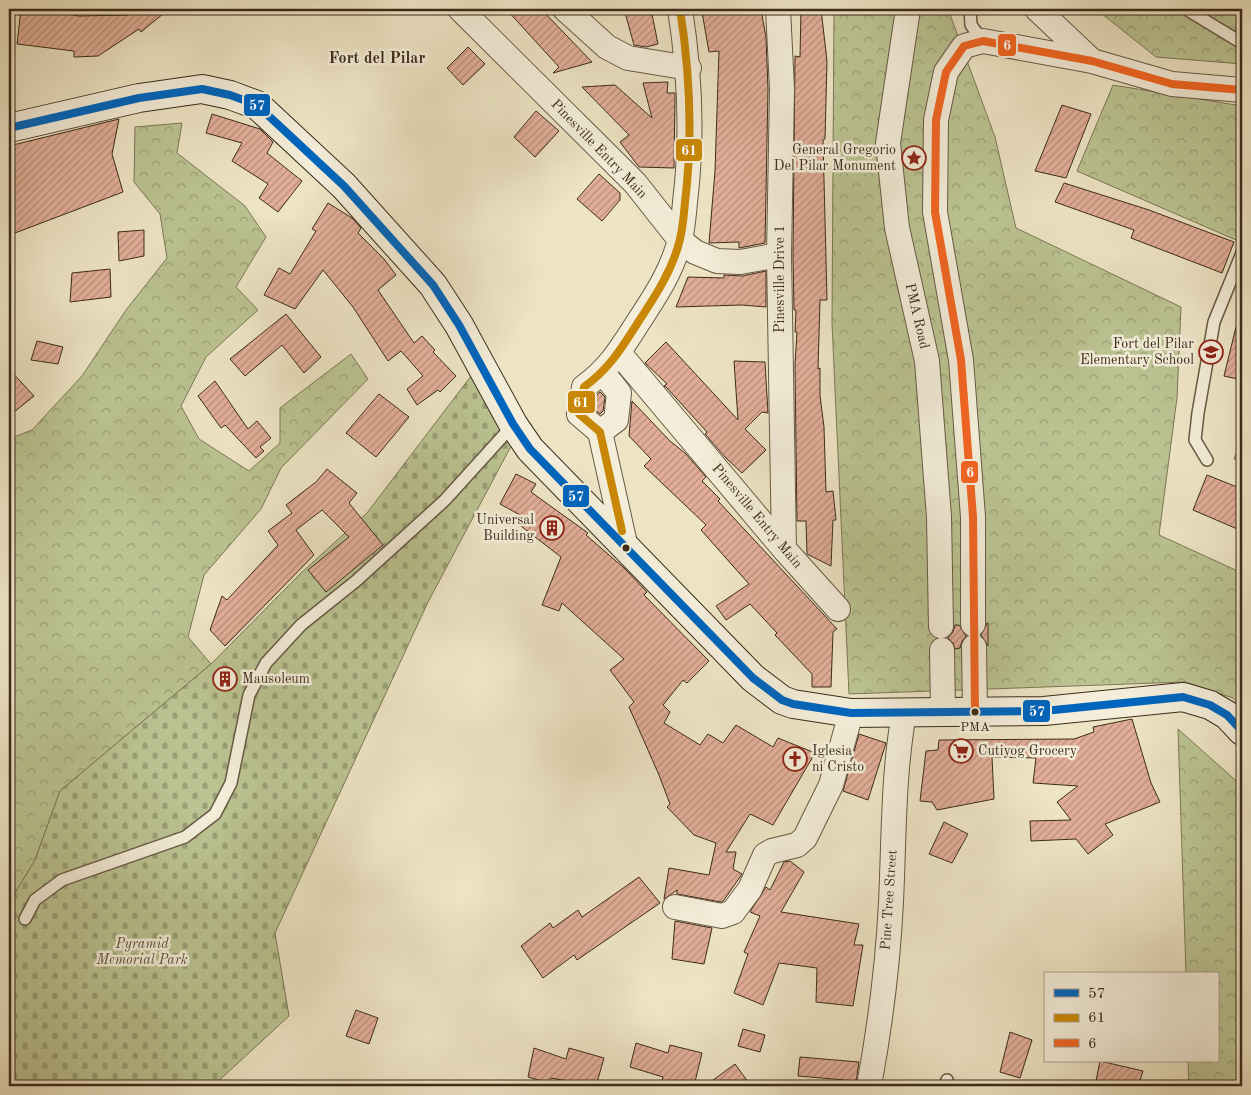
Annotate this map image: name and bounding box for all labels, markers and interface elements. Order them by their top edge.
line badge: 6 [997,33,1017,57]
text: 6 [1003,39,1011,53]
district label: Fort del Pilar [329,51,425,67]
line badge: 57 [243,93,271,117]
street label: Pinesville Entry Main [548,97,650,202]
text: 57 [249,99,265,113]
line badge: 61 [675,138,703,162]
place label: General Gregorio Del Pilar Monument [774,143,896,173]
text: 61 [681,144,697,158]
place icon: General Gregorio Del Pilar Monument [901,145,927,171]
street label: Pinesville Drive 1 [773,225,787,333]
street label: PMA Road [903,282,931,350]
place label: Fort del Pilar Elementary School [1080,337,1194,367]
school or university icon: Fort del Pilar Elementary School [1198,339,1224,365]
line badge: 61 [567,390,596,414]
text: 61 [573,396,589,410]
line badge: 6 [960,460,979,484]
street label: Pinesville Entry Main [709,461,805,571]
text: 6 [966,466,974,480]
line badge: 57 [562,484,590,508]
text: 57 [568,490,584,504]
place label: Universal Building [476,513,534,543]
building icon: Universal Building [539,515,565,541]
unlabelled marker [621,543,631,553]
building icon: Mausoleum [212,666,238,692]
place label: Mausoleum [242,672,310,686]
line badge: 57 [1022,699,1051,723]
text: 57 [1029,705,1045,719]
marker: PMA [970,707,980,717]
place label: PMA [960,721,990,734]
supermarket icon: Cutiyog Grocery [948,738,974,764]
place label: Iglesia ni Cristo [812,744,864,774]
place label: Cutiyog Grocery [978,744,1078,758]
church icon: Iglesia ni Cristo [782,746,808,772]
street label: Pine Tree Street [878,849,900,951]
park label: Pyramid Memorial Park [95,937,188,967]
legend [1044,972,1218,1062]
text: 57 [1088,987,1105,1002]
text: 61 [1088,1011,1105,1026]
text: 6 [1088,1037,1097,1052]

